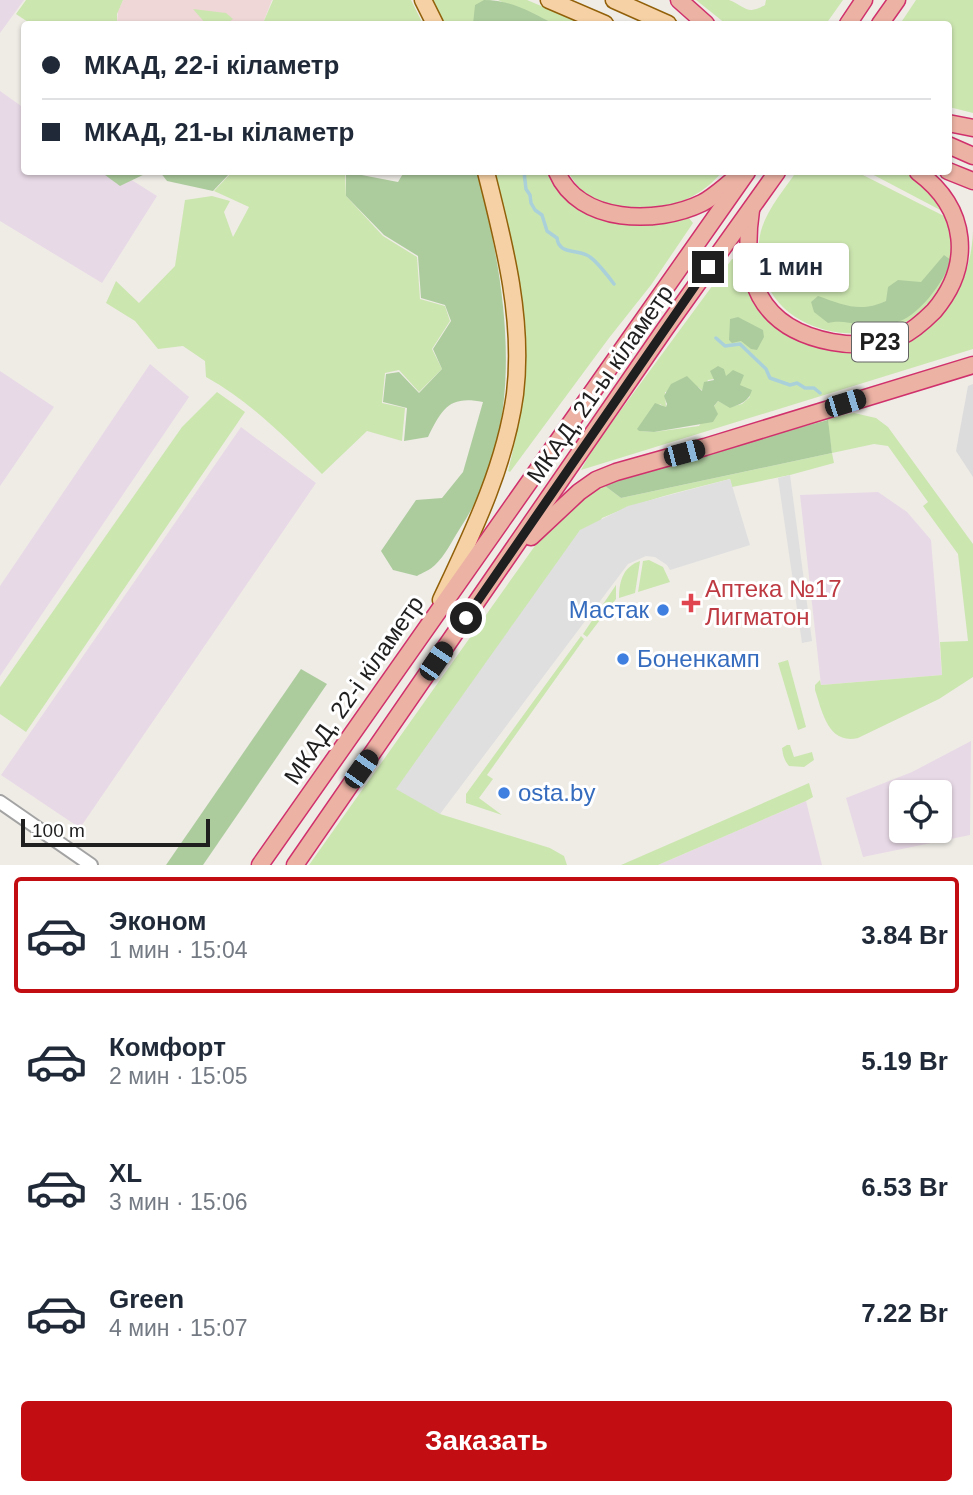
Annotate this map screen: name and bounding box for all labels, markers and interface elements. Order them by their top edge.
text: МКАД, 22-і кіламетр [84,50,339,80]
text: МКАД, 21-ы кіламетр [84,117,354,147]
callout: 1 мин [732,243,848,292]
route end [692,251,724,283]
text: 1 мин [759,254,823,280]
street label: МКАД, 21-ы кіламетр [521,279,678,488]
road number: Р23 [852,322,908,362]
car [822,387,869,419]
car [661,437,708,469]
place label: Аптека №17 Лигматон [705,575,842,630]
street label: МКАД, 22-і кіламетр [278,590,429,789]
marker: Аптека №17 Лигматон [683,595,699,611]
place label: Мастак [569,596,649,623]
route start [450,602,482,634]
marker: Мастак [655,602,671,618]
car [416,638,457,684]
place label: Боненкамп [637,645,760,672]
marker: Боненкамп [615,651,631,667]
car [341,746,382,792]
place label: osta.by [518,779,595,806]
map controls [889,780,952,843]
button: locate [889,780,952,843]
marker: osta.by [496,785,512,801]
scale bar [21,816,210,848]
text: 100 m [32,820,85,841]
icon: car [25,904,88,967]
text: Эконом [109,906,207,936]
text: 3.84 Br [861,920,948,950]
text: 1 мин · 15:04 [109,937,248,963]
icon: car [25,1030,88,1093]
text: Комфорт [109,1032,226,1062]
text: 5.19 Br [861,1046,948,1076]
text: 2 мин · 15:05 [109,1063,248,1089]
icon: car [25,1156,88,1219]
text: XL [109,1158,142,1188]
text: 6.53 Br [861,1172,948,1202]
text: 3 мин · 15:06 [109,1189,248,1215]
icon: car [25,1282,88,1345]
text: Green [109,1284,184,1314]
text: 7.22 Br [861,1298,948,1328]
text: 4 мин · 15:07 [109,1315,248,1341]
button: Заказать [21,1401,952,1481]

